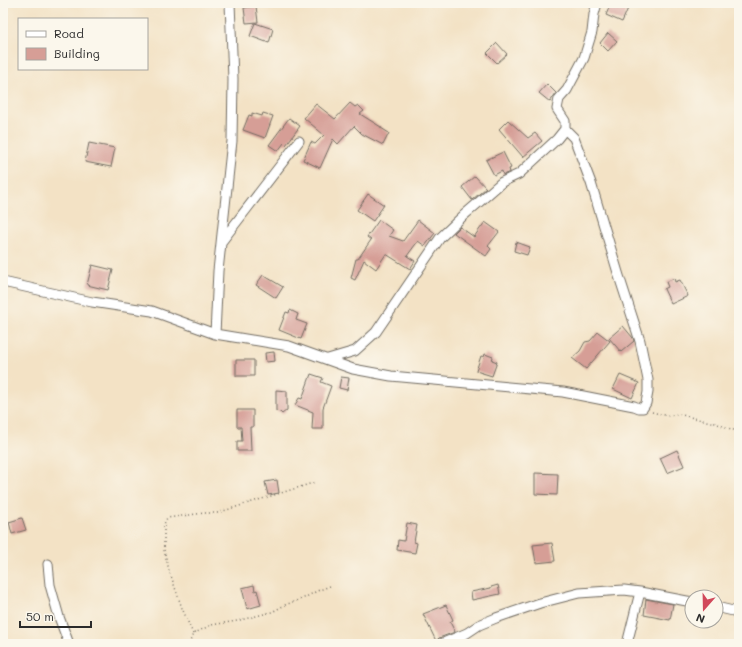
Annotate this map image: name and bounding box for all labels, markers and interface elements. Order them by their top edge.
legend [18,18,148,70]
text: Road [54,25,84,41]
text: Building [54,45,100,61]
north arrow [684,589,724,629]
scale bar [20,603,91,629]
text: 50 m [26,608,54,624]
text: N [694,610,707,627]

